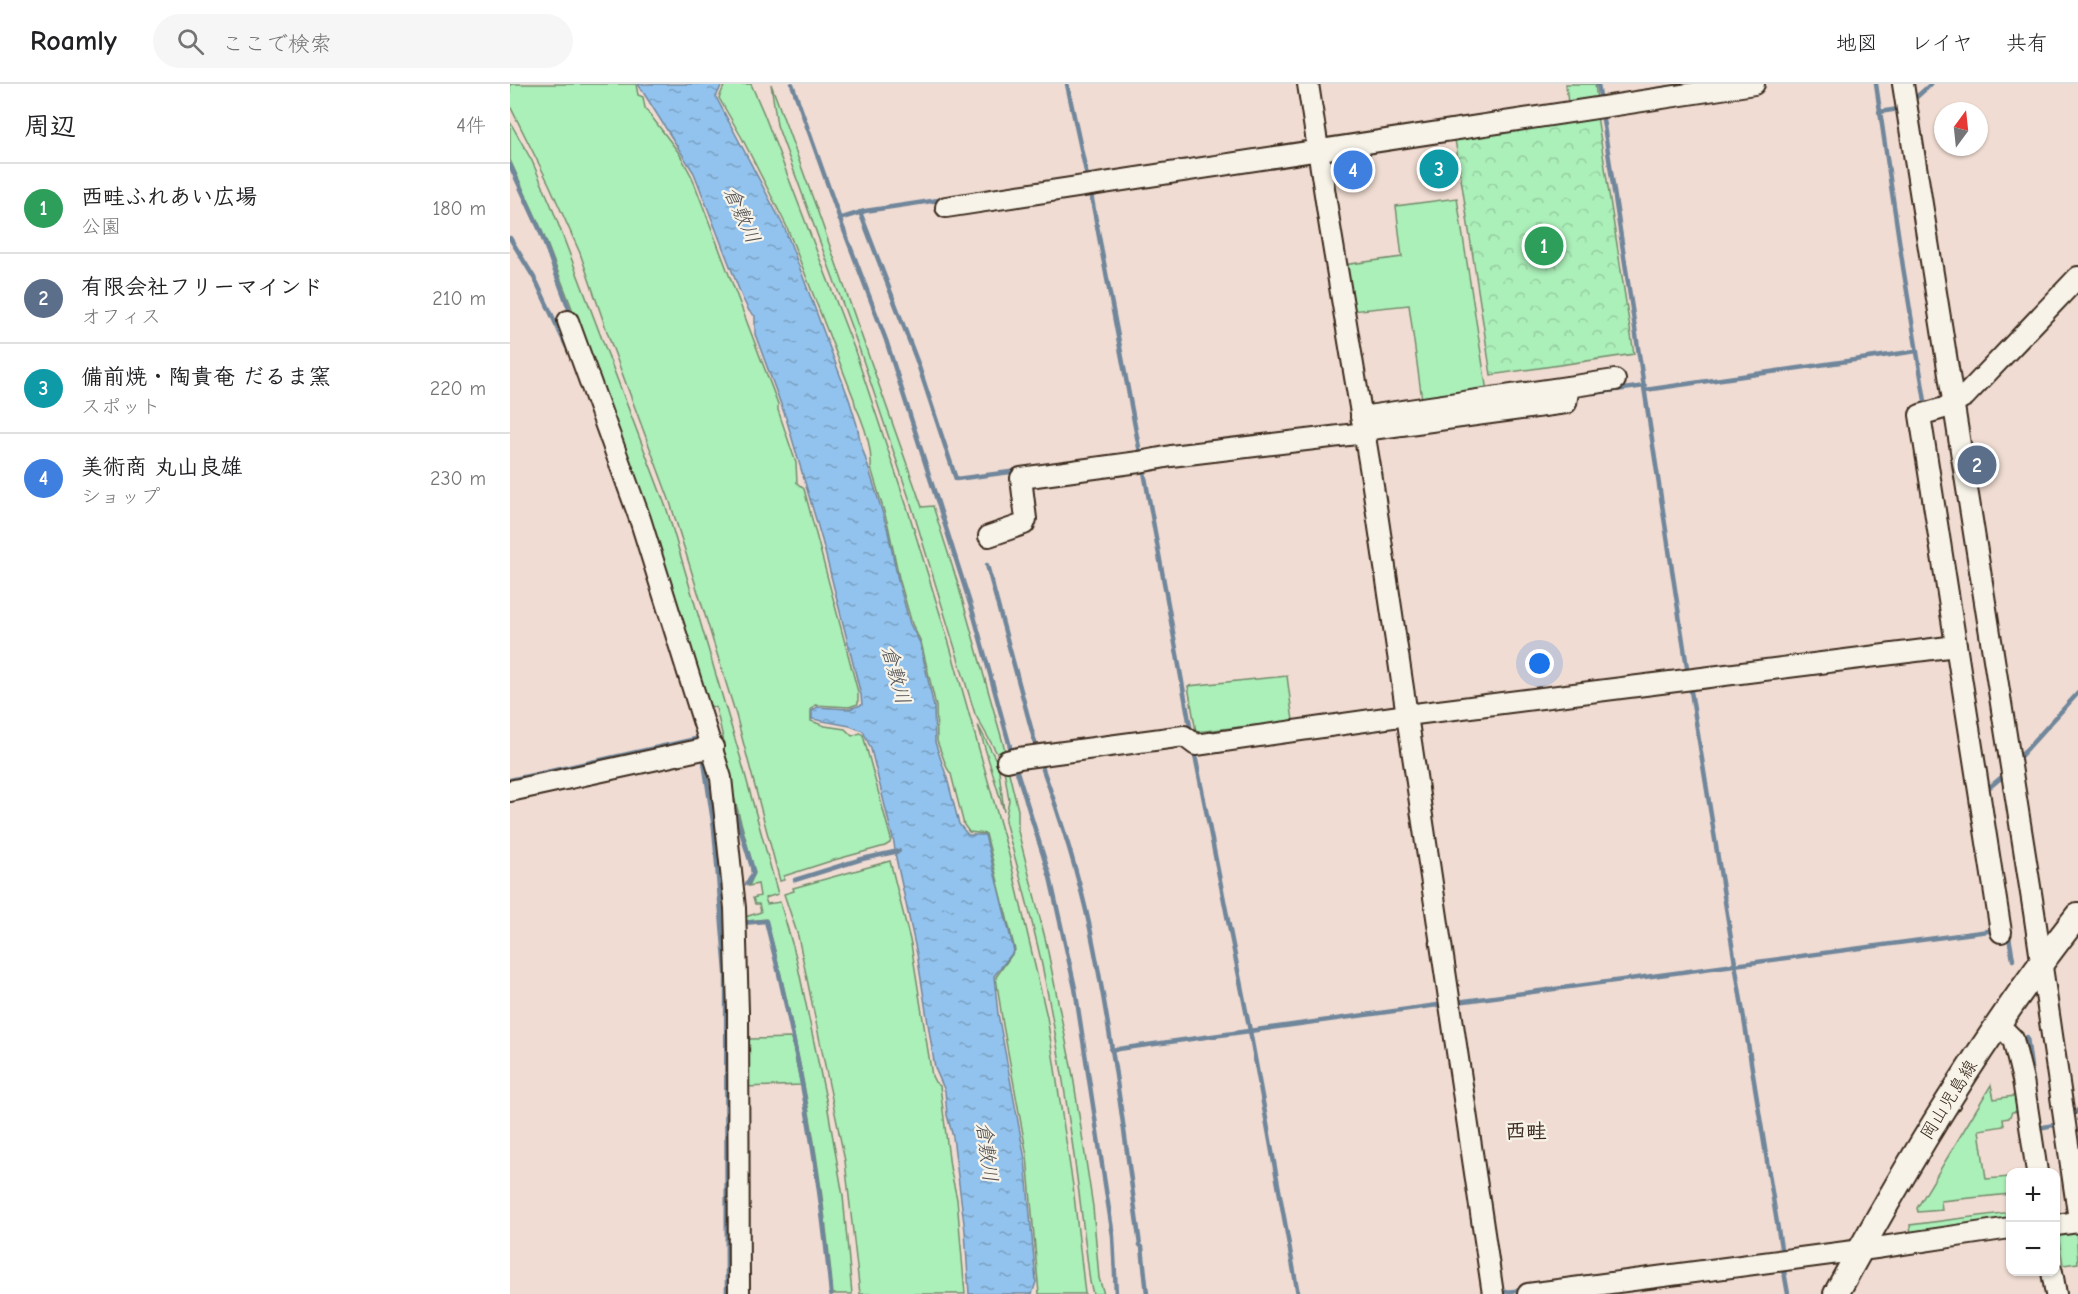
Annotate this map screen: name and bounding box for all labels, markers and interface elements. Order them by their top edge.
search box [153,14,573,68]
text: Roamly [30,25,117,57]
icon: search [174,25,207,58]
text: ここで検索 [222,31,332,57]
text: 地図 [1836,31,1878,55]
text: レイヤ [1911,31,1973,55]
text: 共有 [2006,31,2048,55]
north arrow [1934,102,1988,156]
text: 周辺 [24,112,76,142]
text: 4件 [456,114,486,137]
pin: 3 [1420,146,1458,191]
pin: 4 [1334,148,1372,193]
water label: 倉敷川 [719,183,765,247]
text: 西畦ふれあい広場 [81,184,257,210]
text: 1 [40,197,47,220]
text: 180 m [432,197,486,220]
text: 公園 [81,215,121,238]
pin: 1 [1524,224,1564,268]
text: 有限会社フリーマインド [81,274,323,300]
text: 2 [39,287,48,310]
text: 210 m [432,287,486,310]
text: オフィス [81,305,161,328]
text: 備前焼・陶貴奄 だるま窯 [81,364,331,390]
text: 3 [39,377,48,400]
text: 220 m [430,377,486,400]
text: スポット [81,395,161,418]
pin: 2 [1958,442,1996,488]
text: 美術商 丸山良雄 [81,454,243,480]
text: 4 [39,467,48,490]
text: 230 m [430,467,486,490]
text: ショップ [81,485,160,508]
water label: 倉敷川 [877,643,915,707]
your location [1525,649,1554,678]
street label: 岡山児島線 [1916,1056,1982,1144]
district label: 西畦 [1505,1119,1547,1143]
water label: 倉敷川 [972,1121,1002,1183]
map controls [2006,1168,2060,1276]
button: + [2006,1168,2060,1222]
button: − [2006,1222,2060,1276]

